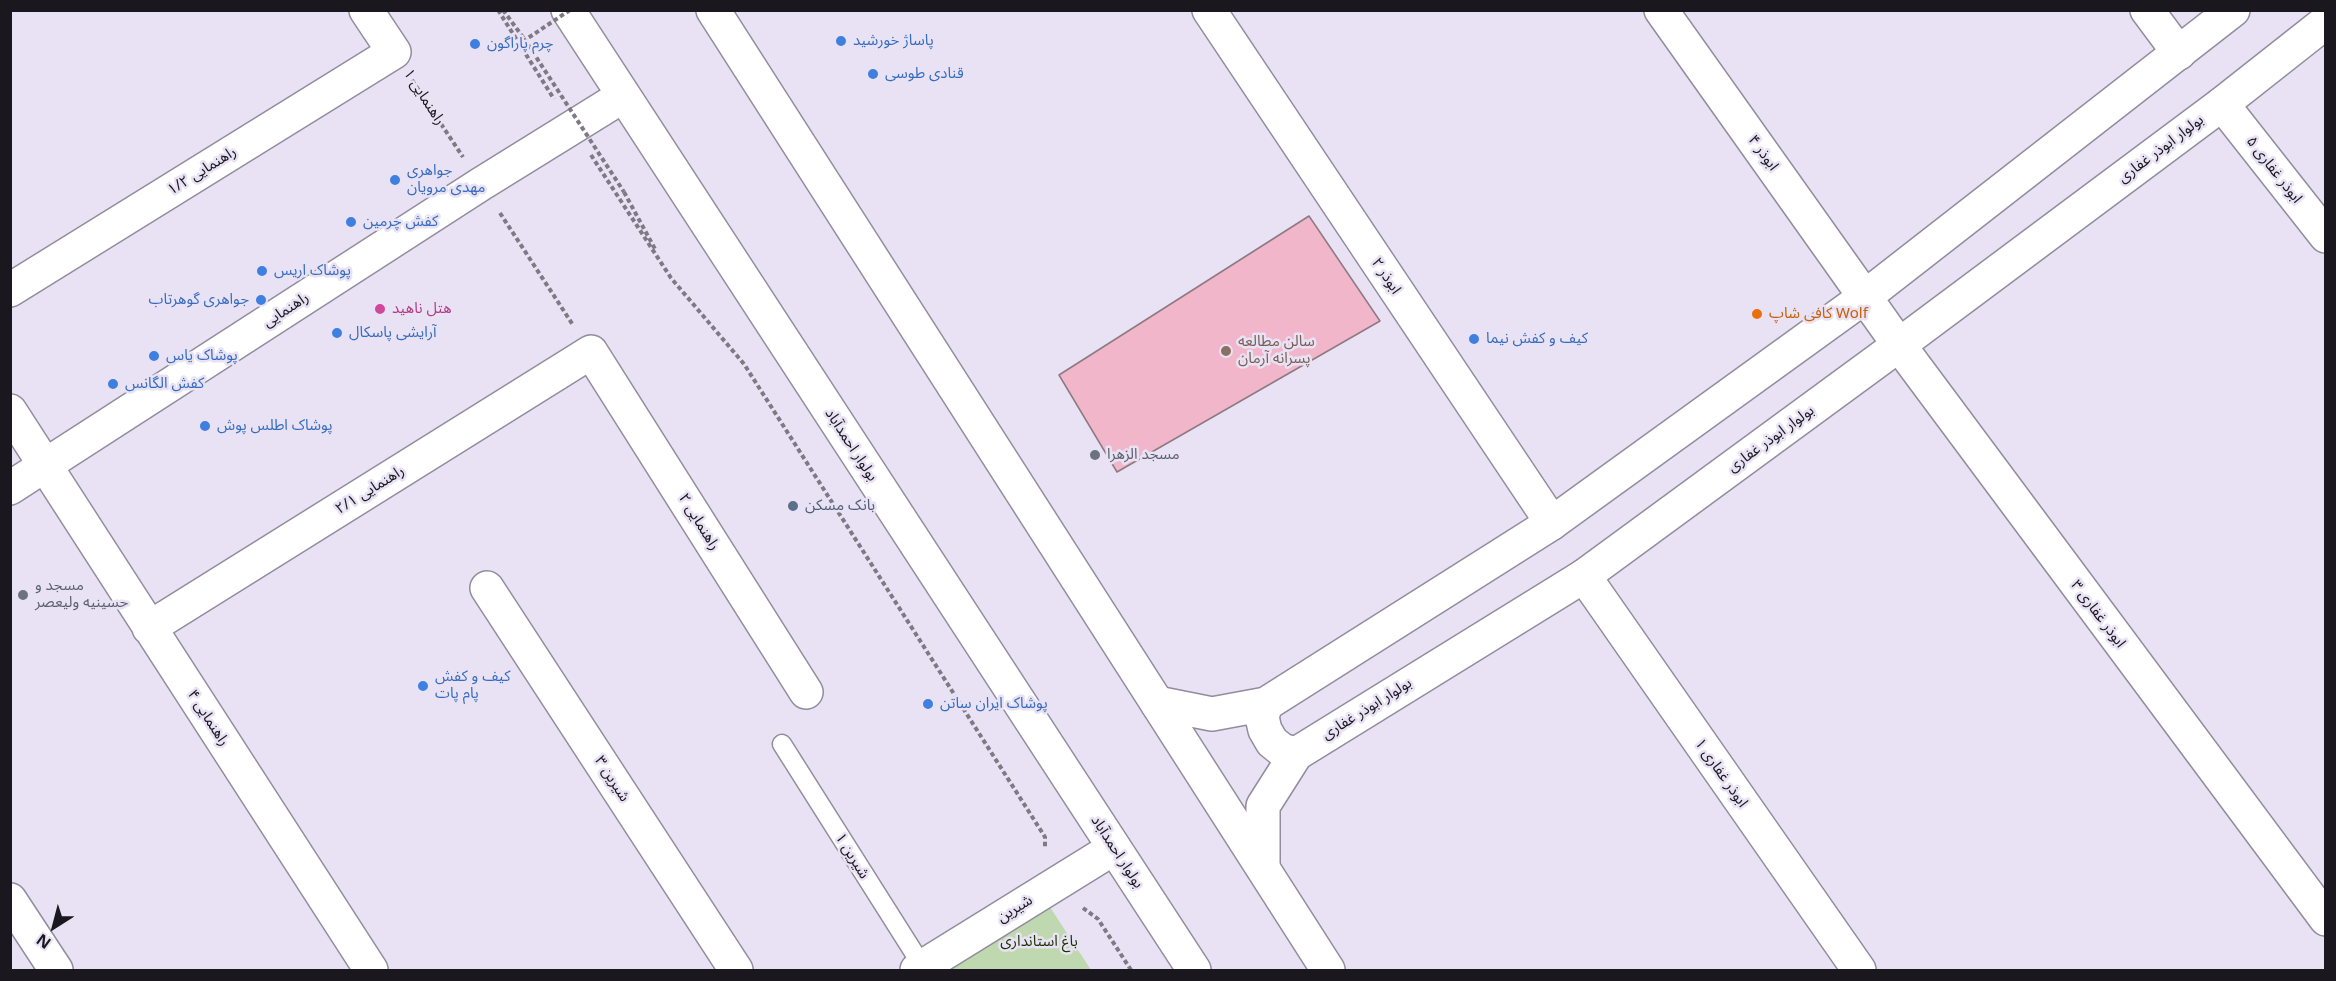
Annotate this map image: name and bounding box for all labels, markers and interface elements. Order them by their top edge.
place label: پاساژ خورشید [853,32,934,50]
marker: پاساژ خورشید [834,34,848,48]
place label: چرم پاراگون [487,35,553,53]
marker: چرم پاراگون [468,37,482,51]
street label: راهنمایی ۱ [399,65,449,129]
place label: قنادی طوسی [885,65,964,83]
marker: قنادی طوسی [866,67,880,81]
street label: بولوار ابوذر غفاری [2115,111,2207,187]
street label: ابوذر ۴ [1744,132,1782,174]
street label: ابوذر غفاری ۵ [2242,133,2306,207]
street label: راهنمایی ۱/۲ [164,143,240,199]
place label: جواهری مهدی مرویان [407,162,485,197]
marker: جواهری مهدی مرویان [388,173,402,187]
place label: کفش چرمین [363,213,438,231]
marker: کفش چرمین [344,215,358,229]
street label: ابوذر ۲ [1367,254,1405,298]
place label: پوشاک اریس [274,262,351,280]
marker: پوشاک اریس [255,264,269,278]
street label: راهنمایی [260,289,312,331]
place label: جواهری گوهرتاب [149,291,249,309]
marker: جواهری گوهرتاب [254,293,268,307]
place label: هتل ناهید [392,300,452,318]
marker: هتل ناهید [373,302,387,316]
place label: کافی شاپ Wolf [1769,305,1868,323]
marker: کافی شاپ Wolf [1750,307,1764,321]
place label: آرایشی پاسکال [349,324,436,342]
marker: آرایشی پاسکال [330,326,344,340]
place label: کیف و کفش نیما [1486,330,1588,348]
marker: کیف و کفش نیما [1467,332,1481,346]
place label: سالن مطالعه پسرانه آرمان [1238,333,1315,368]
marker: سالن مطالعه پسرانه آرمان [1219,344,1233,358]
place label: پوشاک یاس [166,347,238,365]
marker: پوشاک یاس [147,349,161,363]
place label: کفش الگانس [125,375,204,393]
marker: کفش الگانس [106,377,120,391]
street label: بولوار ابوذر غفاری [1724,402,1818,476]
street label: بولوار احمدآباد [821,405,881,485]
place label: پوشاک اطلس پوش [217,417,333,435]
marker: پوشاک اطلس پوش [198,419,212,433]
place label: مسجد الزهرا [1107,446,1180,464]
marker: مسجد الزهرا [1088,448,1102,462]
street label: راهنمایی ۲/۱ [332,462,408,518]
street label: راهنمایی ۲ [675,490,723,554]
place label: بانک مسکن [805,497,875,515]
marker: بانک مسکن [786,499,800,513]
place label: مسجد و حسینیه ولیعصر [35,577,128,612]
street label: ابوذر غفاری ۳ [2067,577,2129,651]
marker: مسجد و حسینیه ولیعصر [16,588,30,602]
place label: کیف و کفش پام پات [435,668,510,703]
street label: بولوار ابوذر غفاری [1319,674,1415,744]
marker: کیف و کفش پام پات [416,679,430,693]
street label: راهنمایی ۴ [183,686,233,750]
place label: پوشاک ایران ساتن [940,695,1048,713]
marker: پوشاک ایران ساتن [921,697,935,711]
street label: ابوذر غفاری ۱ [1691,735,1751,811]
street label: شیرین ۳ [591,753,633,805]
street label: بولوار احمدآباد [1087,812,1147,892]
street label: شیرین ۱ [831,830,873,882]
street label: شیرین [994,891,1036,927]
north arrow [24,897,84,957]
text: N [32,929,55,954]
park label: باغ استانداری [1000,933,1078,951]

